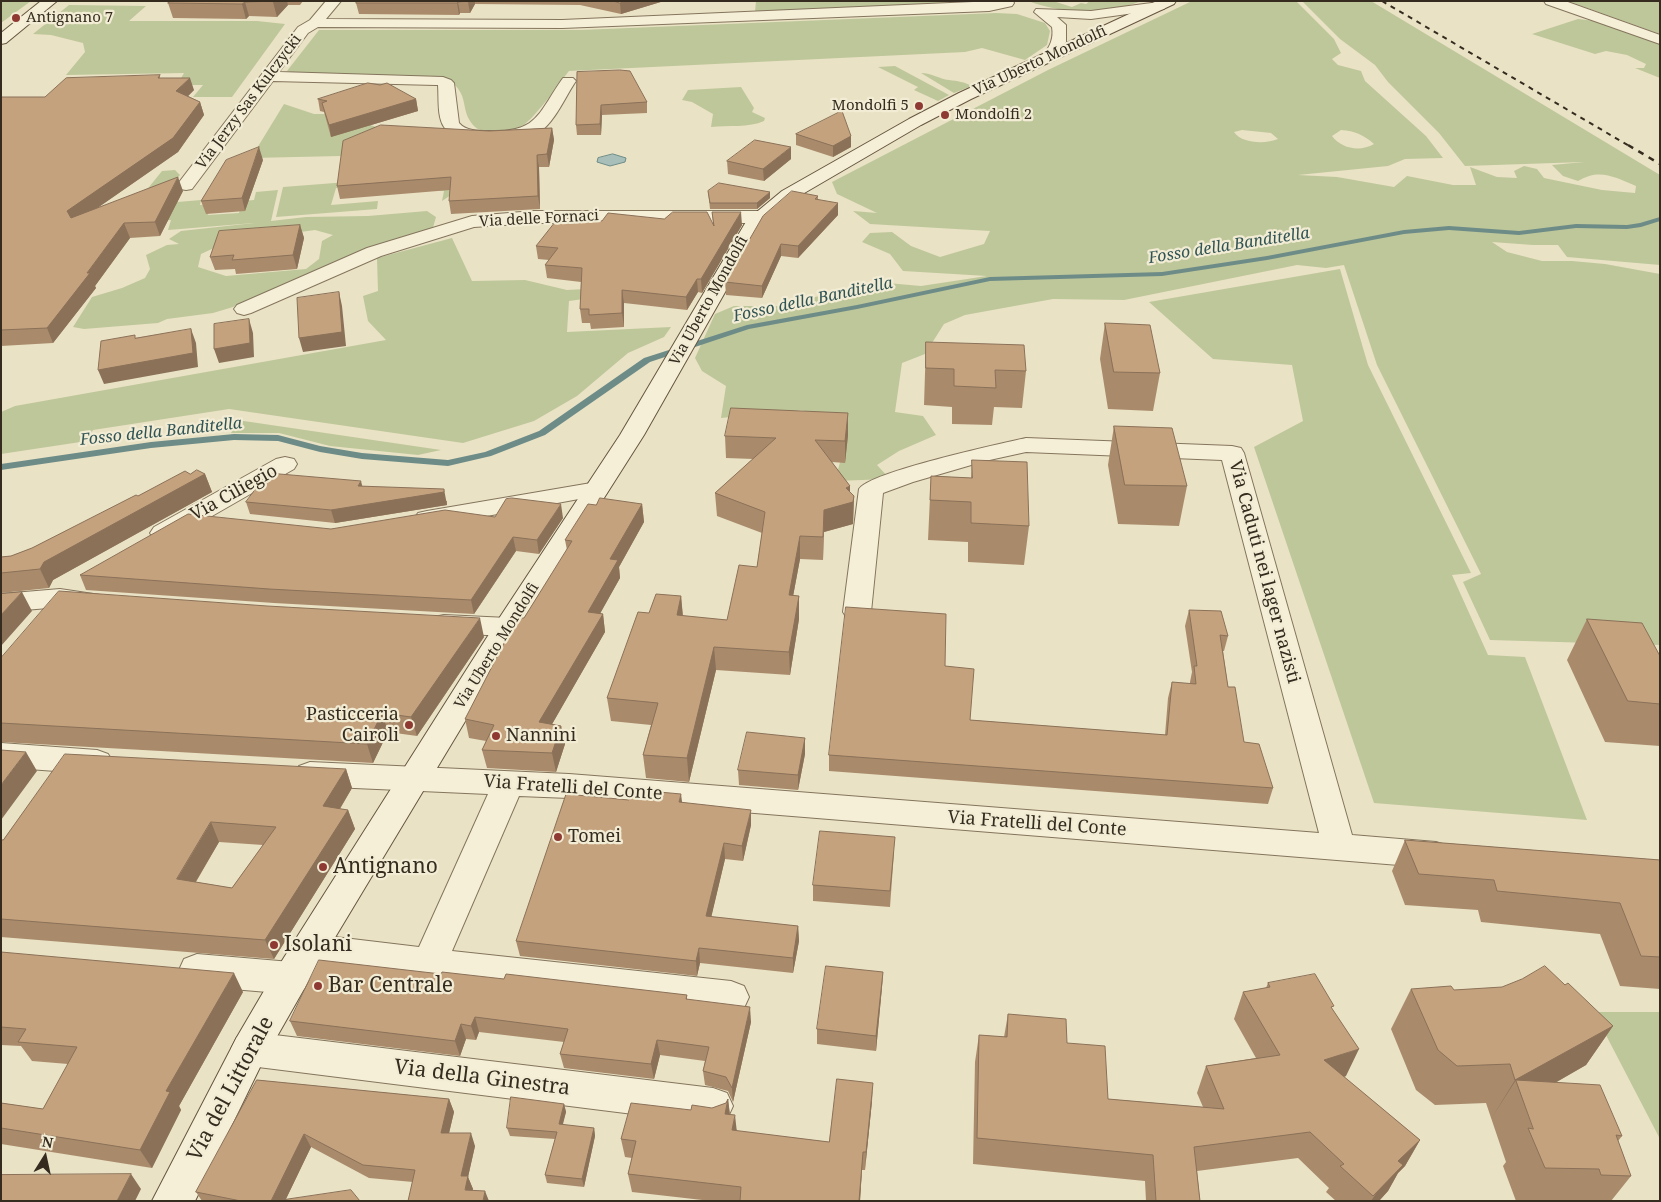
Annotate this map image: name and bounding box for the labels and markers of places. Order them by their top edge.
place label: Antignano 7 [26,9,113,27]
marker: Antignano 7 [10,12,22,24]
place label: Mondolfi 5 [832,97,909,115]
marker: Mondolfi 5 [913,100,925,112]
place label: Mondolfi 2 [955,106,1032,124]
marker: Mondolfi 2 [939,109,951,121]
place label: Pasticceria Cairoli [306,704,399,746]
marker: Pasticceria Cairoli [403,719,415,731]
place label: Nannini [506,725,576,747]
marker: Nannini [490,730,502,742]
place label: Tomei [568,826,621,848]
marker: Tomei [552,831,564,843]
place label: Antignano [333,854,438,880]
marker: Antignano [317,861,329,873]
place label: Isolani [284,932,352,958]
marker: Isolani [268,939,280,951]
place label: Bar Centrale [328,973,453,999]
marker: Bar Centrale [312,980,324,992]

